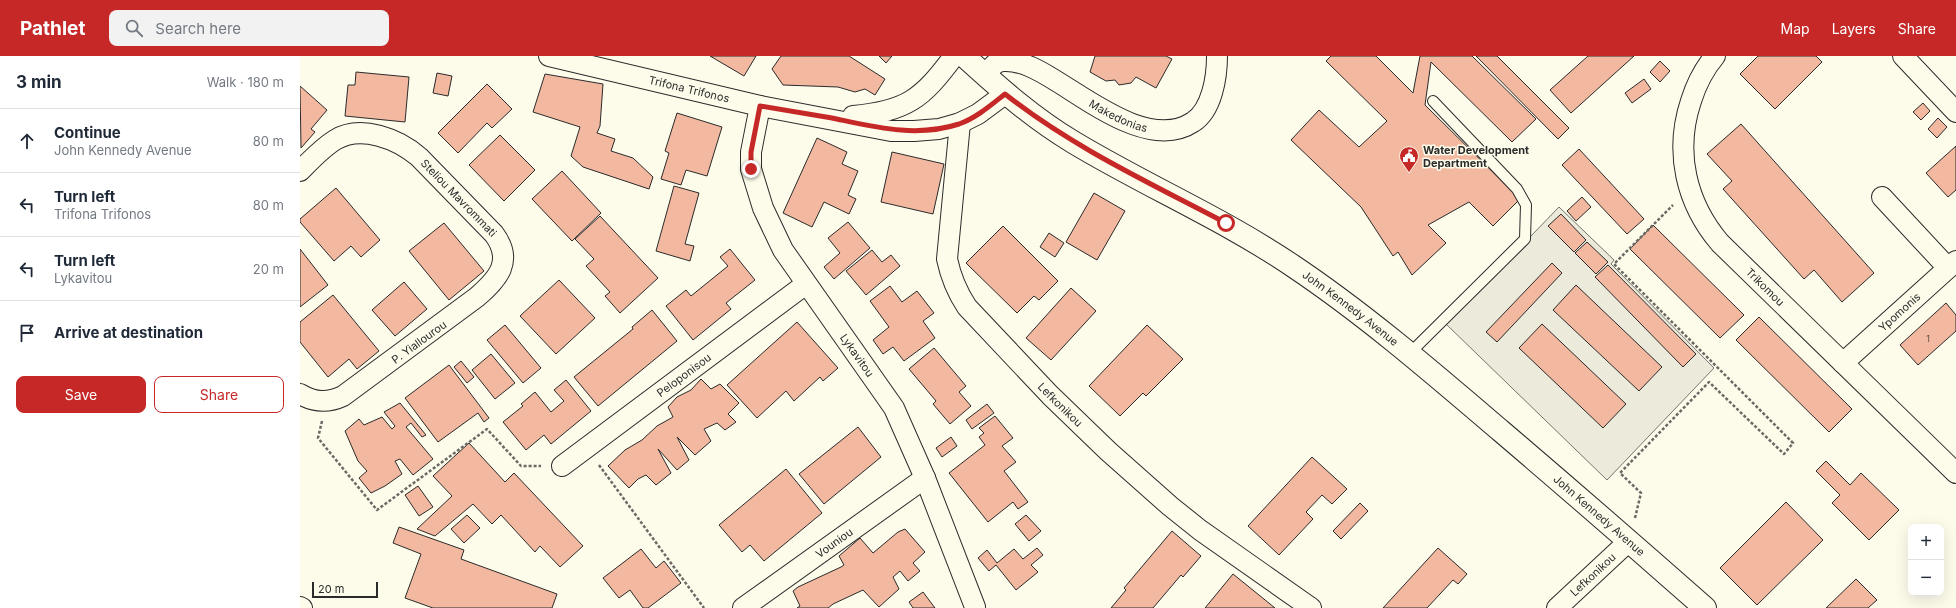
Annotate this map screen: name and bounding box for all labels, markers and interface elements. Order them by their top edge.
search box [109,10,389,46]
text: Pathlet [20,17,85,40]
icon: search [123,17,145,39]
text: Search here [155,19,241,38]
text: Map [1781,20,1810,37]
text: Layers [1832,20,1876,37]
text: Share [1898,20,1936,37]
text: 3 min [16,72,62,92]
street label: Trifona Trifonos [647,73,731,106]
text: Walk · 180 m [207,74,284,90]
street label: Makedonias [1087,96,1149,135]
text: Continue [54,123,121,142]
icon: ahead [16,130,38,152]
text: 80 m [253,133,284,149]
text: John Kennedy Avenue [54,142,192,158]
place label: Water Development Department [1423,143,1529,170]
public building icon: Water Development Department [1398,145,1420,173]
street label: Steliou Mavrommati [418,156,500,240]
route end [742,160,760,178]
text: Turn left [54,187,115,206]
icon: left [16,194,38,216]
text: 80 m [253,197,284,213]
text: Trifona Trifonos [54,206,151,222]
route start [1217,214,1235,232]
text: Turn left [54,251,115,270]
icon: left [16,258,38,280]
text: 20 m [253,261,284,277]
street label: Trikomou [1743,265,1787,309]
street label: John Kennedy Avenue [1300,268,1401,349]
text: Lykavitou [54,270,112,286]
street label: Ypomonis [1876,289,1923,335]
street label: P. Yiallourou [389,317,449,367]
icon: arrive [16,322,38,344]
text: Arrive at destination [54,323,203,342]
street label: Lykavitou [837,331,877,380]
house number: 1 [1926,333,1930,344]
street label: Peloponisou [654,350,714,400]
button: Save [16,376,146,413]
button: Share [154,376,284,413]
street label: Lefkonikou [1035,380,1086,430]
street label: John Kennedy Avenue [1551,472,1648,559]
map controls [1908,524,1944,596]
button: + [1908,524,1944,560]
street label: Vouniou [813,525,855,561]
street label: Lefkonikou [1567,550,1619,599]
button: − [1908,560,1944,596]
scale bar [312,580,378,599]
text: 20 m [318,582,344,596]

